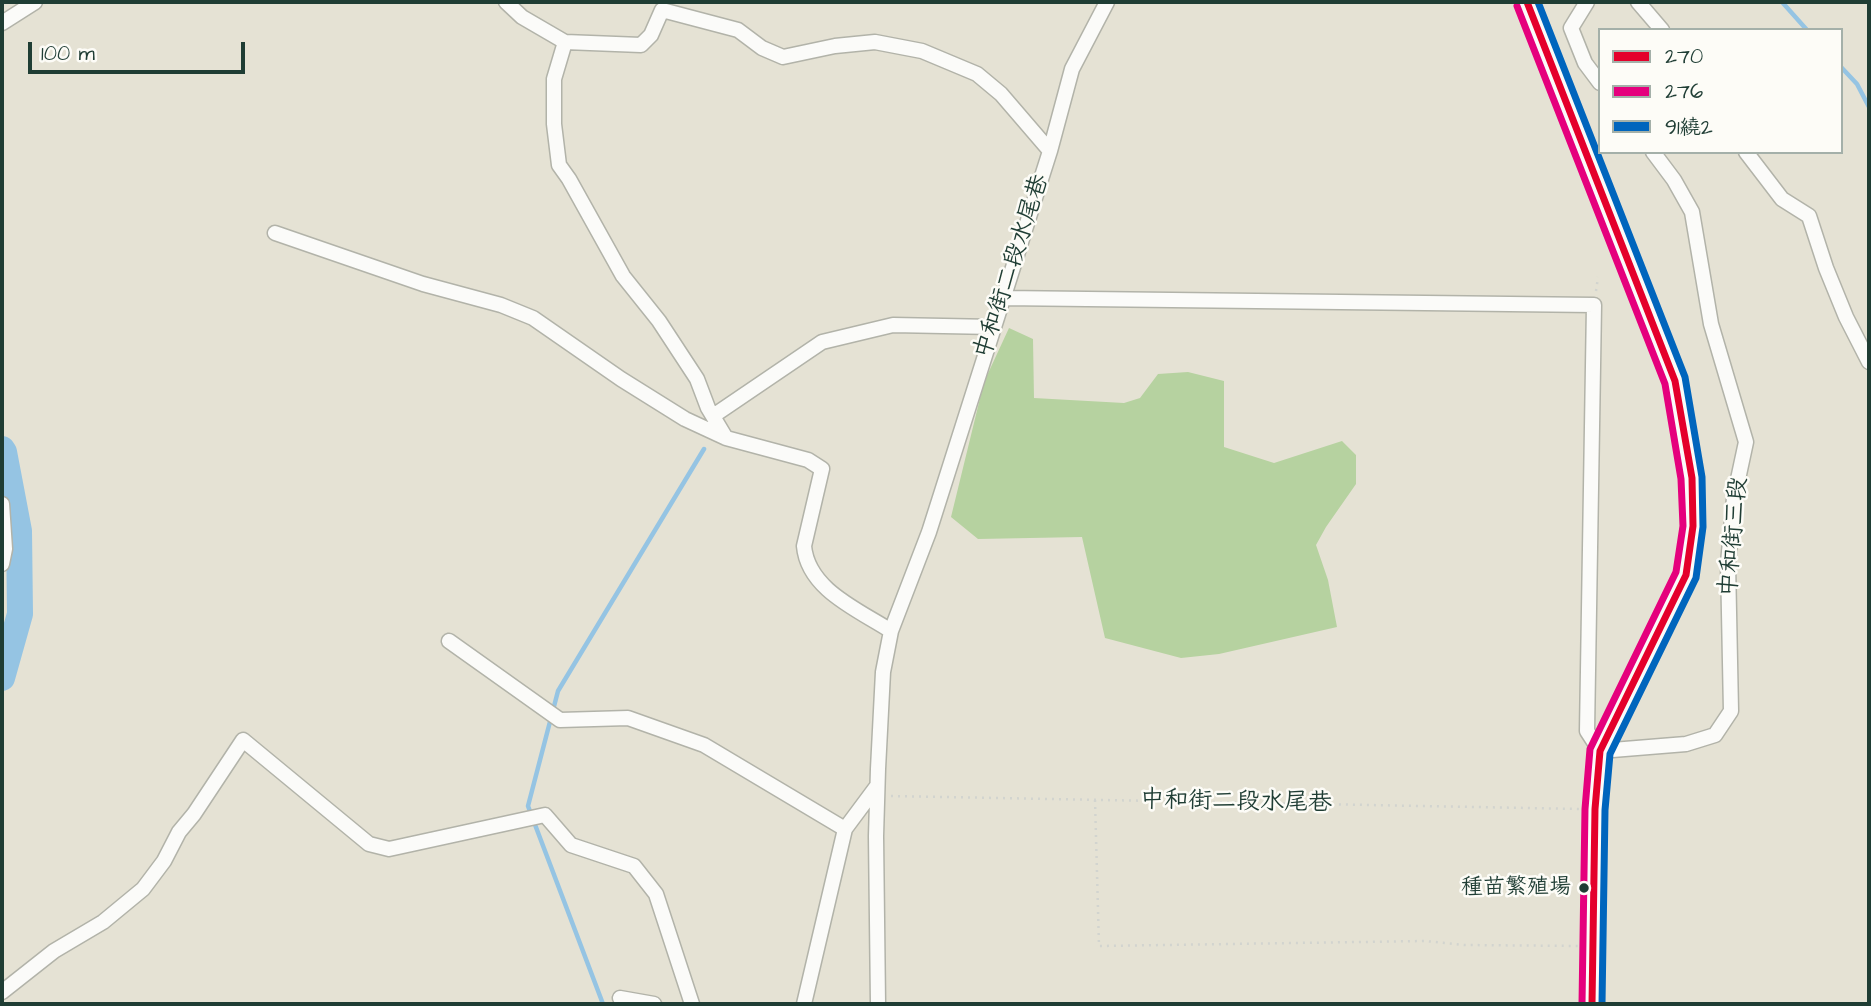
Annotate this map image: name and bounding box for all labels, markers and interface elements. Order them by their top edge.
scale bar [32,28,248,72]
legend [1598,28,1843,154]
text: 100 m [41,39,95,68]
text: 270 [1665,42,1703,71]
text: 276 [1665,77,1703,106]
text: 91繞2 [1665,113,1713,142]
street label: 中和街二段水尾巷 [970,171,1056,363]
street label: 中和街三段 [1715,476,1755,598]
street label: 中和街二段水尾巷 [1140,787,1332,819]
place label: 種苗繁殖場 [1461,875,1571,901]
marker: 種苗繁殖場 [1577,881,1591,895]

